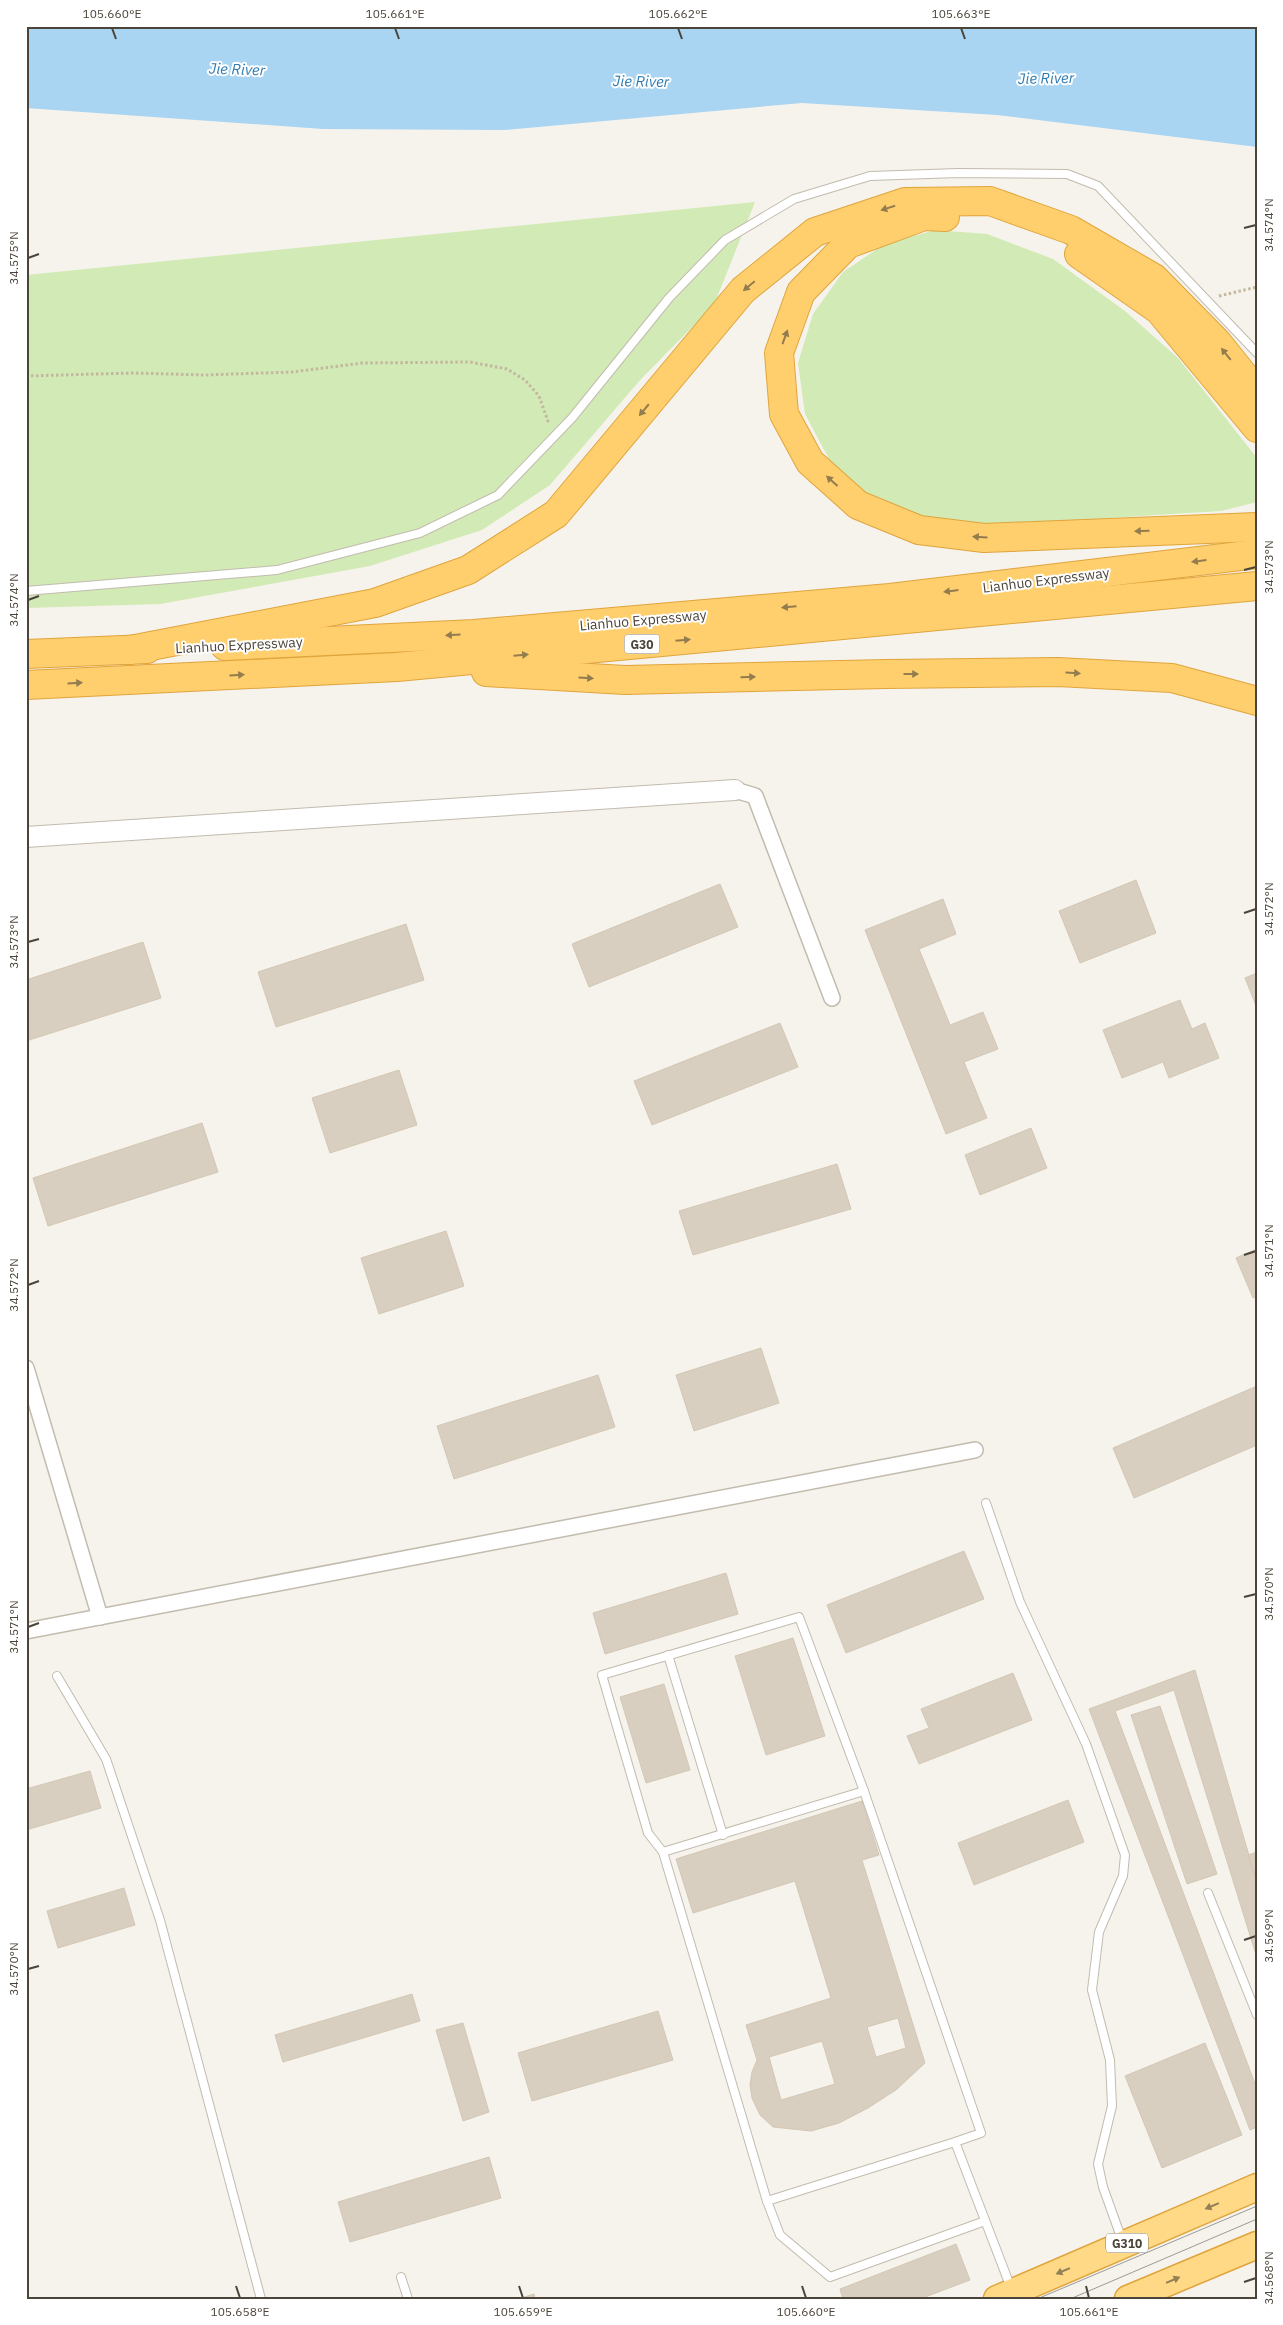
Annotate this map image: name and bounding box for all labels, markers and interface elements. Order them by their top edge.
text: 105.660°E [82,6,142,21]
text: 105.661°E [365,6,425,21]
text: 105.662°E [648,6,708,21]
text: 105.663°E [931,6,991,21]
water label: Jie River [209,59,266,79]
water label: Jie River [1018,68,1075,88]
water label: Jie River [613,71,670,91]
text: 34.574°N [1261,198,1276,252]
one-way arrow [880,204,895,212]
text: 34.575°N [6,231,21,285]
one-way arrow [743,280,755,292]
one-way arrow [782,329,789,344]
one-way arrow [1221,348,1232,361]
one-way arrow [638,404,650,416]
one-way arrow [826,476,839,487]
one-way arrow [1134,528,1150,536]
one-way arrow [972,532,988,540]
text: 34.573°N [1261,540,1276,594]
one-way arrow [1191,557,1207,565]
street label: Lianhuo Expressway [982,563,1110,597]
text: 34.574°N [6,573,21,627]
one-way arrow [943,587,959,595]
one-way arrow [781,603,797,611]
street label: Lianhuo Expressway [579,605,707,635]
one-way arrow [445,632,461,640]
street label: Lianhuo Expressway [175,633,303,657]
road number: G30 [624,634,660,654]
one-way arrow [676,636,692,644]
one-way arrow [514,651,530,659]
one-way arrow [903,669,919,677]
one-way arrow [229,670,245,678]
one-way arrow [1065,670,1081,678]
one-way arrow [741,673,757,681]
one-way arrow [578,674,594,682]
one-way arrow [67,678,83,686]
text: 34.572°N [1261,882,1276,936]
text: 34.573°N [6,915,21,969]
text: 34.571°N [1261,1224,1276,1278]
text: 34.572°N [6,1258,21,1312]
text: 34.570°N [1261,1567,1276,1621]
text: 34.571°N [6,1600,21,1654]
text: 34.569°N [1261,1909,1276,1963]
text: 34.570°N [6,1942,21,1996]
one-way arrow [1205,2203,1219,2211]
road number: G310 [1106,2234,1148,2252]
text: 34.568°N [1261,2251,1276,2305]
one-way arrow [1056,2267,1070,2275]
one-way arrow [1166,2276,1181,2284]
text: 105.658°E [210,2304,270,2319]
text: 105.659°E [493,2304,553,2319]
text: 105.660°E [776,2304,836,2319]
text: 105.661°E [1059,2304,1119,2319]

